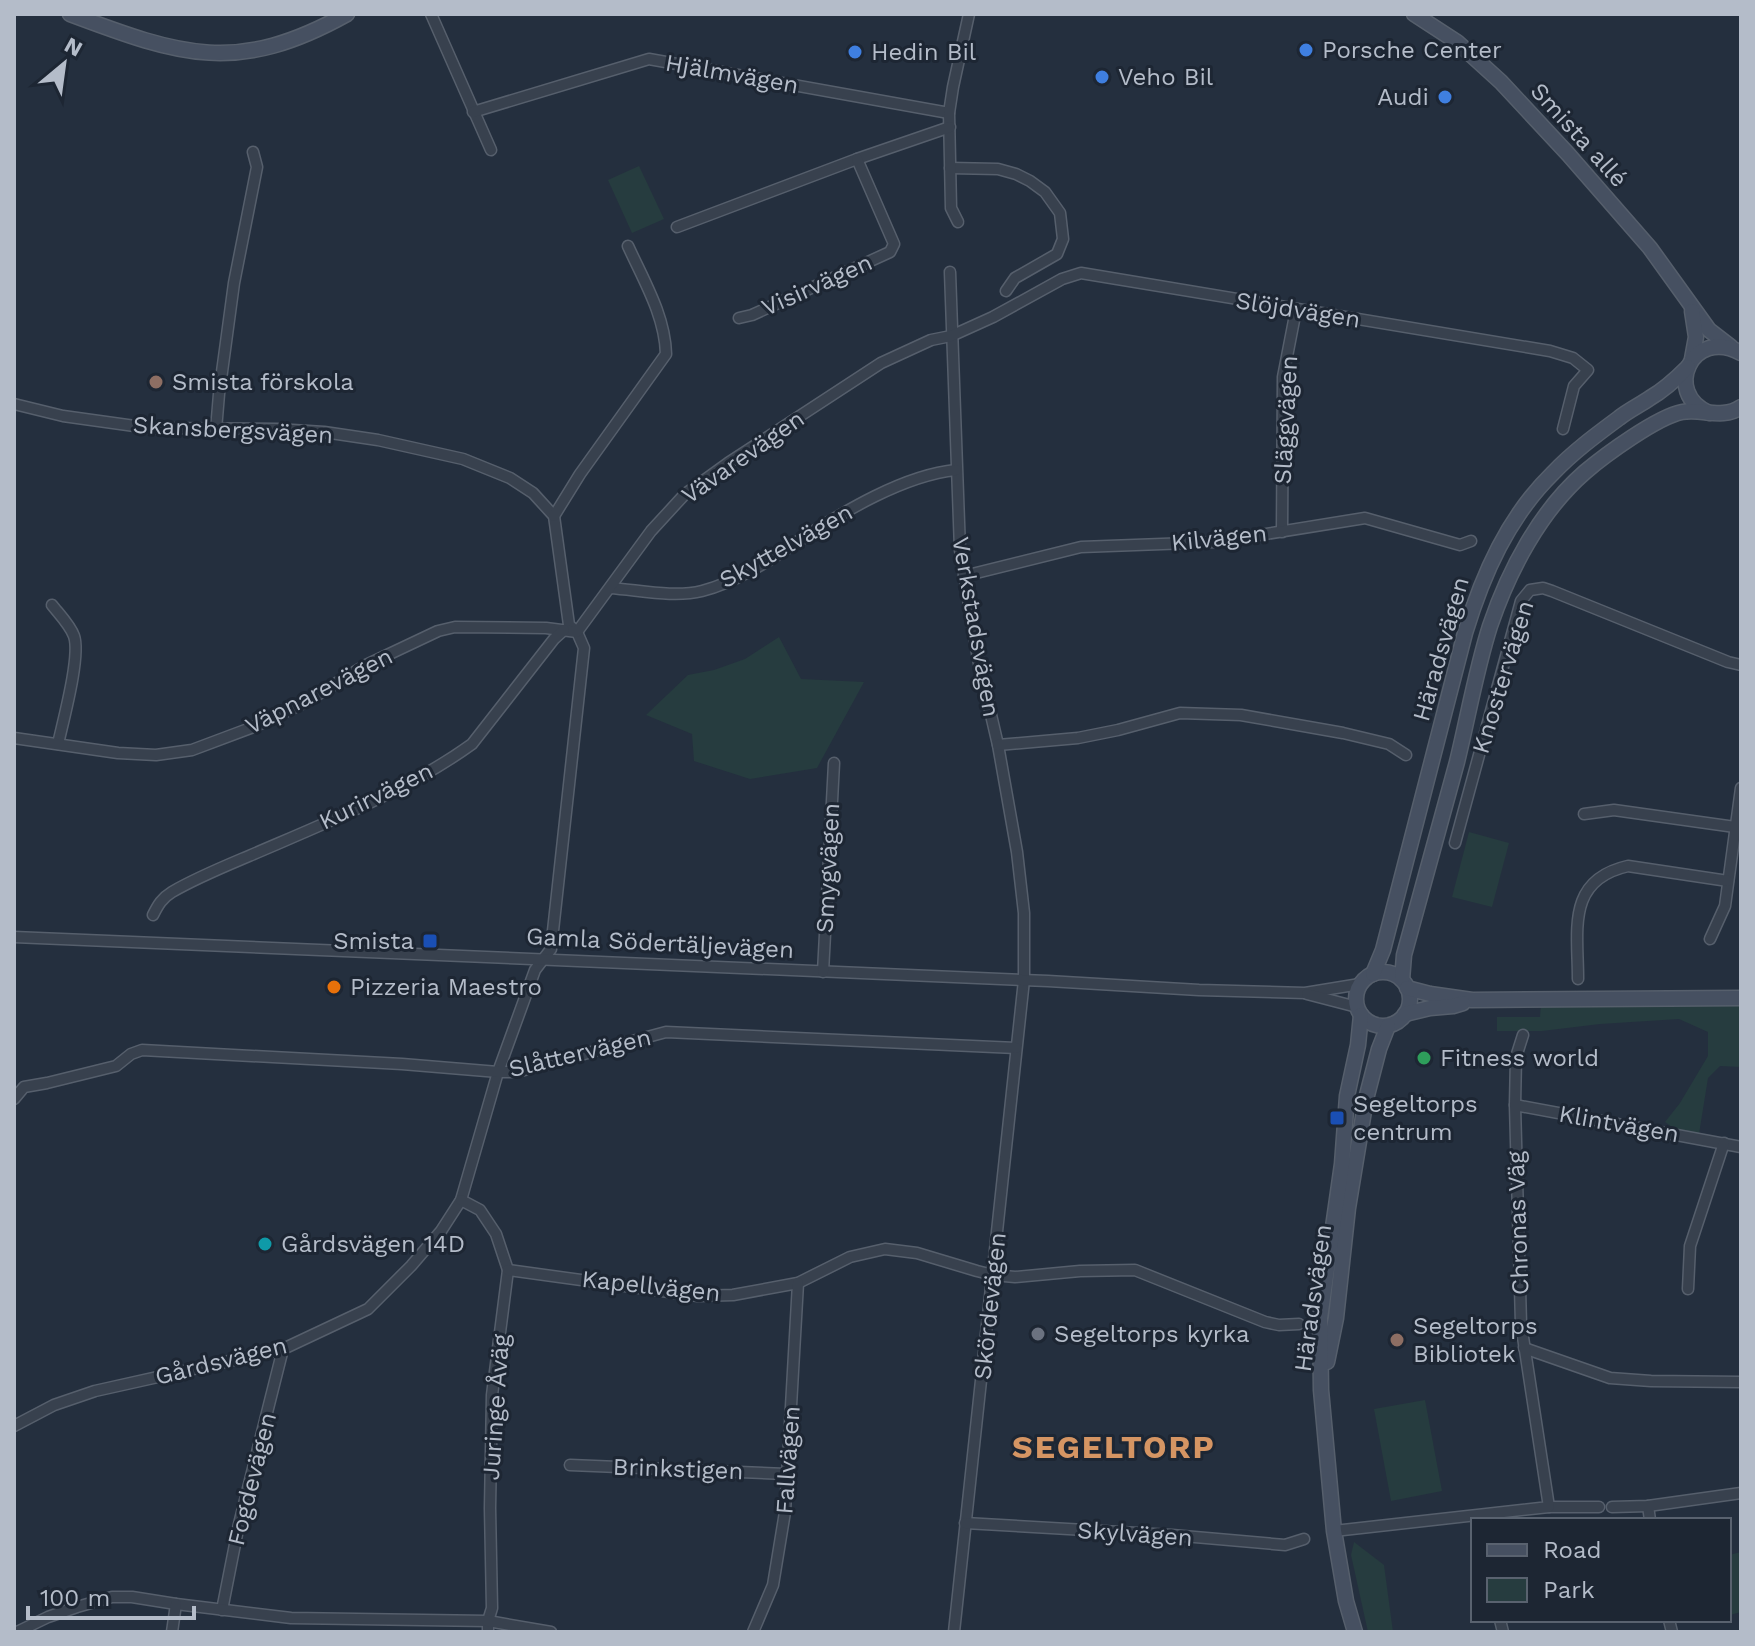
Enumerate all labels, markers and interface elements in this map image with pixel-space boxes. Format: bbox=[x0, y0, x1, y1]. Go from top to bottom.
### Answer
north arrow bbox=[24, 24, 104, 104]
text: N bbox=[60, 32, 87, 62]
place label: Porsche Center bbox=[1322, 36, 1502, 64]
place label: Hedin Bil bbox=[871, 38, 977, 66]
marker: Porsche Center bbox=[1297, 41, 1315, 59]
marker: Hedin Bil bbox=[846, 43, 864, 61]
street label: Hjälmvägen bbox=[663, 49, 801, 99]
place label: Veho Bil bbox=[1118, 63, 1214, 91]
marker: Veho Bil bbox=[1093, 68, 1111, 86]
street label: Smista allé bbox=[1525, 77, 1633, 193]
place label: Audi bbox=[1377, 83, 1429, 111]
marker: Audi bbox=[1436, 88, 1454, 106]
street label: Visirvägen bbox=[757, 248, 877, 322]
street label: Slöjdvägen bbox=[1234, 286, 1362, 334]
street label: Släggvägen bbox=[1269, 355, 1303, 485]
place label: Smista förskola bbox=[172, 368, 354, 396]
marker: Smista förskola bbox=[147, 373, 165, 391]
street label: Vävarevägen bbox=[676, 404, 810, 510]
street label: Skansbergsvägen bbox=[132, 411, 334, 449]
street label: Skyttelvägen bbox=[715, 498, 857, 594]
street label: Kilvägen bbox=[1170, 519, 1268, 557]
street label: Verkstadsvägen bbox=[946, 535, 1006, 719]
street label: Häradsvägen bbox=[1407, 574, 1475, 724]
street label: Knostervägen bbox=[1466, 597, 1540, 757]
street label: Väpnarevägen bbox=[241, 642, 397, 740]
street label: Kurirvägen bbox=[315, 756, 437, 836]
street label: Smygvägen bbox=[811, 802, 845, 934]
street label: Gamla Södertäljevägen bbox=[525, 922, 795, 964]
place label: Smista bbox=[333, 927, 414, 955]
marker: Smista bbox=[421, 932, 439, 950]
place label: Pizzeria Maestro bbox=[350, 973, 542, 1001]
marker: Pizzeria Maestro bbox=[325, 978, 343, 996]
street label: Slåttervägen bbox=[506, 1023, 654, 1083]
place label: Fitness world bbox=[1440, 1044, 1599, 1072]
marker: Fitness world bbox=[1415, 1049, 1433, 1067]
place label: Segeltorps centrum bbox=[1353, 1090, 1478, 1146]
street label: Klintvägen bbox=[1557, 1100, 1681, 1148]
marker: Segeltorps centrum bbox=[1328, 1109, 1346, 1127]
street label: Chronas Väg bbox=[1501, 1150, 1535, 1295]
street label: Häradsvägen bbox=[1289, 1222, 1337, 1374]
place label: Gårdsvägen 14D bbox=[281, 1230, 465, 1258]
street label: Skördevägen bbox=[968, 1231, 1012, 1381]
marker: Gårdsvägen 14D bbox=[256, 1235, 274, 1253]
street label: Kapellvägen bbox=[580, 1265, 722, 1307]
place label: Segeltorps Bibliotek bbox=[1413, 1312, 1538, 1368]
place label: Segeltorps kyrka bbox=[1054, 1320, 1250, 1348]
marker: Segeltorps kyrka bbox=[1029, 1325, 1047, 1343]
street label: Gårdsvägen bbox=[152, 1331, 290, 1391]
marker: Segeltorps Bibliotek bbox=[1388, 1331, 1406, 1349]
street label: Juringe Åväg bbox=[477, 1333, 515, 1481]
street label: Fallvägen bbox=[770, 1405, 806, 1515]
street label: Fogdevägen bbox=[222, 1409, 282, 1549]
district label: SEGELTORP bbox=[1012, 1428, 1216, 1466]
street label: Brinkstigen bbox=[612, 1453, 744, 1485]
street label: Skylvägen bbox=[1076, 1516, 1194, 1552]
legend bbox=[1471, 1518, 1731, 1622]
text: Road bbox=[1543, 1536, 1602, 1564]
scale bar bbox=[28, 1570, 194, 1620]
text: Park bbox=[1543, 1576, 1595, 1604]
text: 100 m bbox=[40, 1584, 110, 1612]

